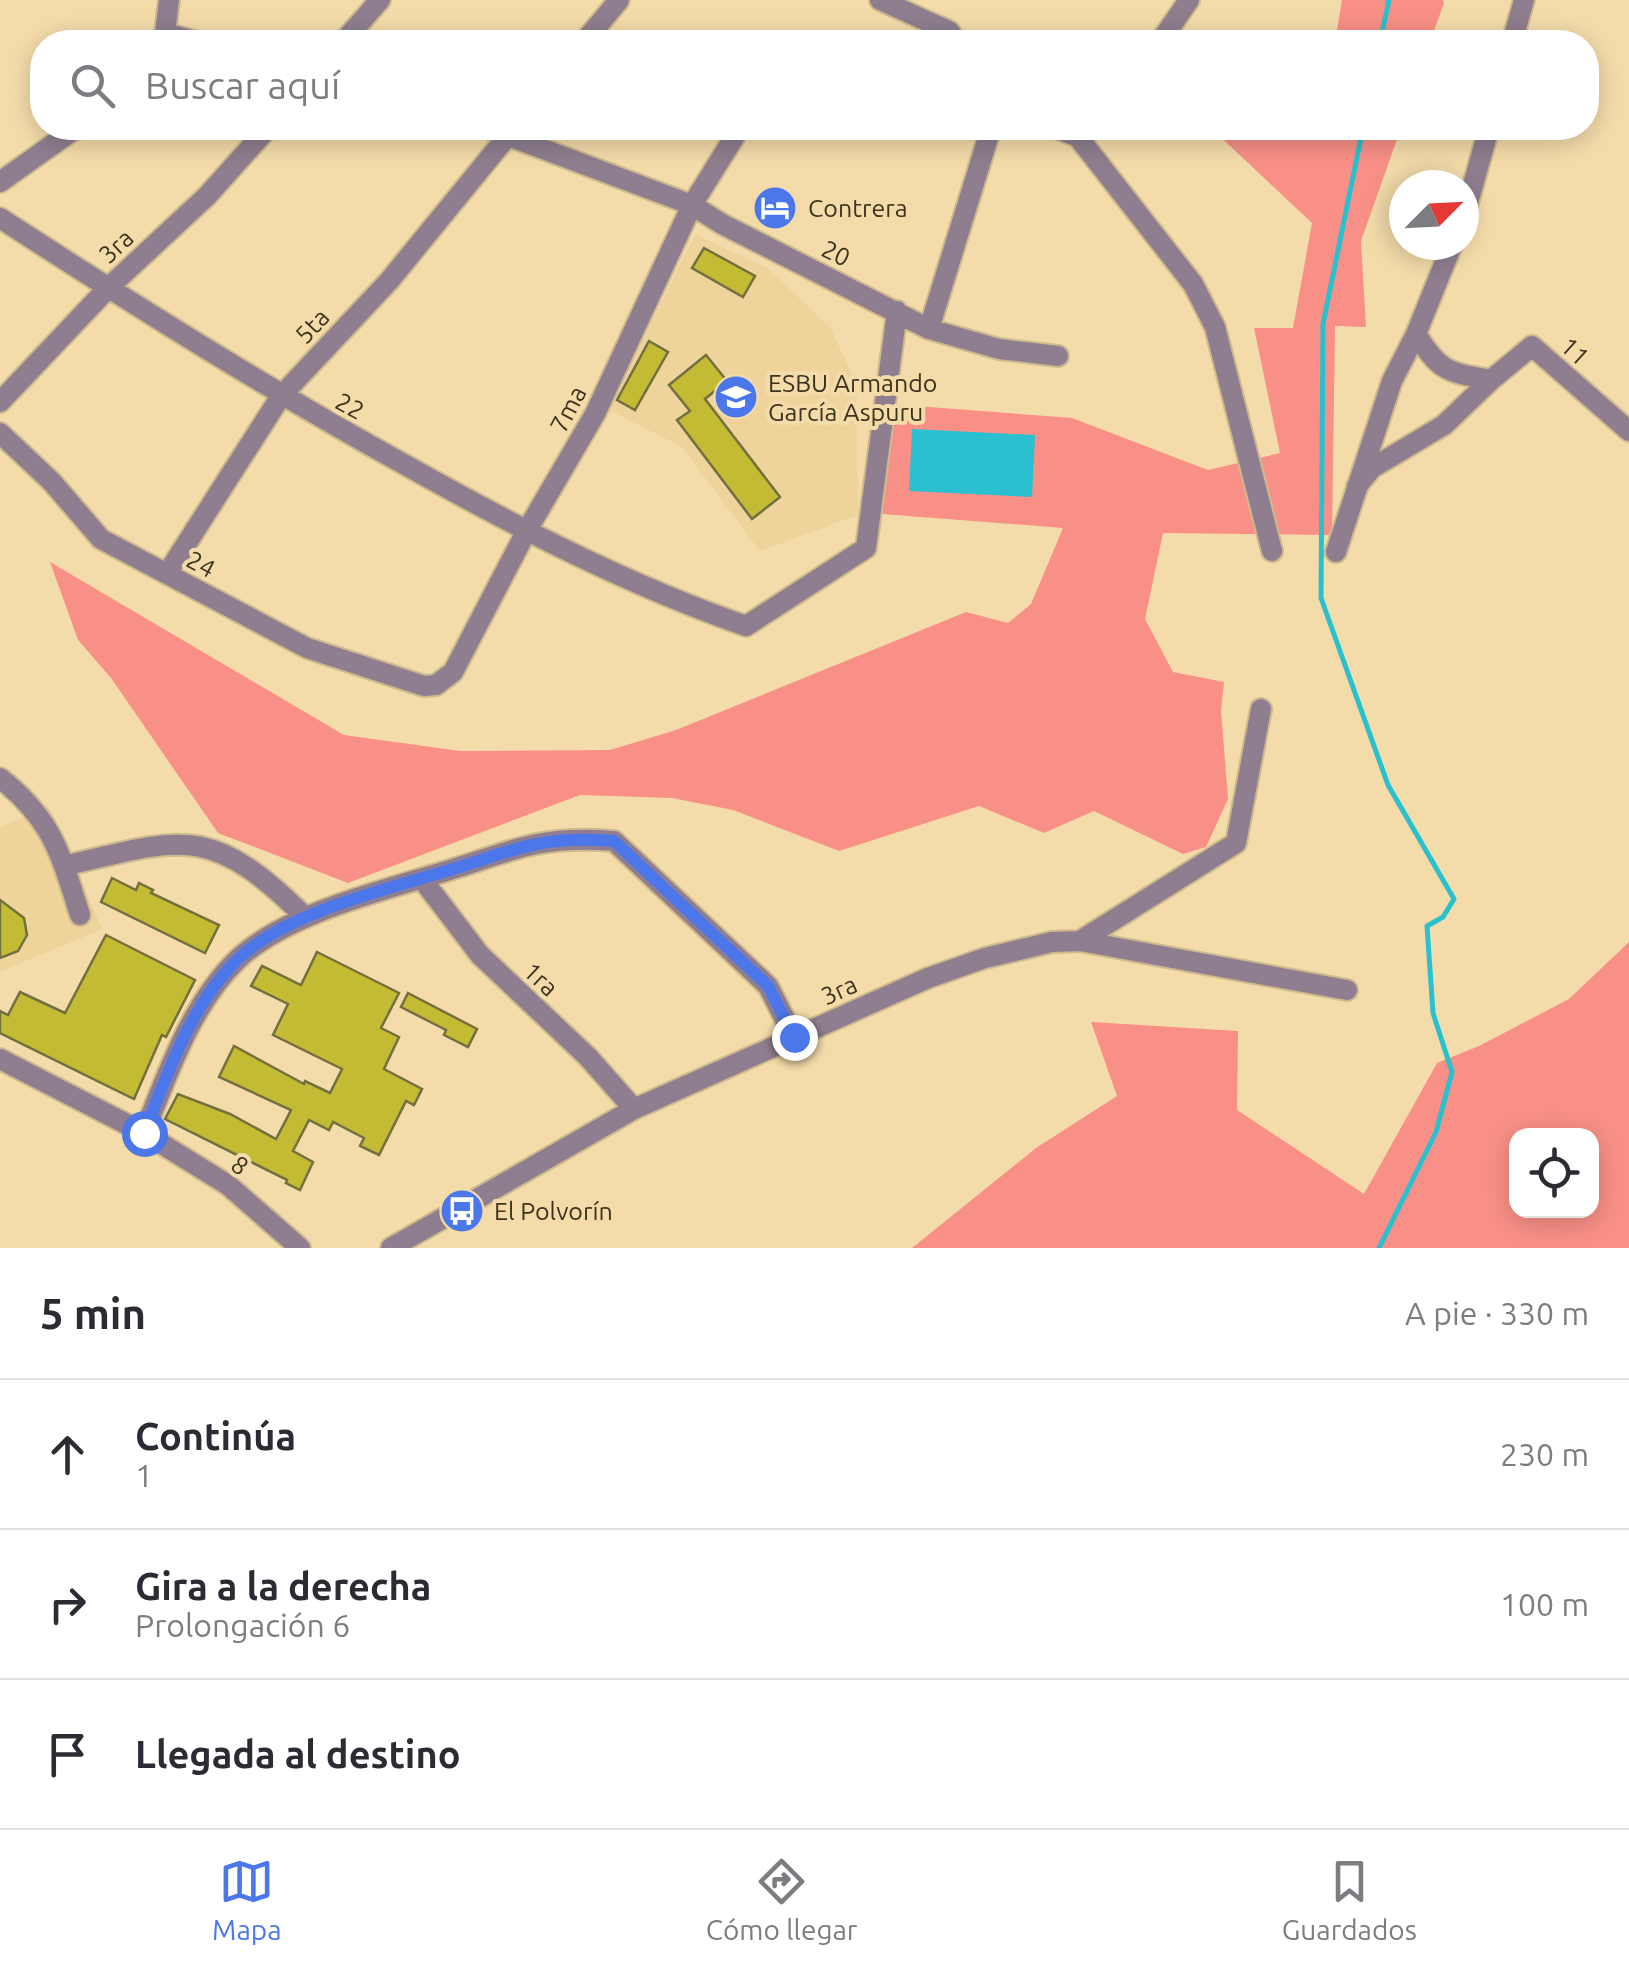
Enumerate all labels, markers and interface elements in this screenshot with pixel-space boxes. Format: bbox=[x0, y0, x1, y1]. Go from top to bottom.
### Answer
search box bbox=[30, 30, 1599, 140]
icon: search bbox=[65, 58, 120, 113]
text: Buscar aquí bbox=[145, 64, 340, 106]
north arrow bbox=[1389, 170, 1479, 260]
hotel icon: Contrera bbox=[752, 185, 798, 231]
place label: Contrera bbox=[808, 194, 908, 222]
street label: 3ra bbox=[93, 223, 139, 269]
street label: 20 bbox=[817, 234, 855, 272]
street label: 5ta bbox=[289, 303, 335, 349]
street label: 11 bbox=[1555, 331, 1595, 371]
place label: ESBU Armando García Aspuru bbox=[768, 369, 937, 426]
school or university icon: ESBU Armando García Aspuru bbox=[713, 374, 759, 420]
street label: 7ma bbox=[544, 381, 592, 437]
street label: 22 bbox=[331, 387, 369, 425]
street label: 24 bbox=[182, 545, 220, 583]
street label: 1ra bbox=[518, 956, 564, 1002]
street label: 3ra bbox=[817, 970, 861, 1010]
route end bbox=[772, 1015, 818, 1061]
route start bbox=[122, 1111, 168, 1157]
map controls bbox=[1509, 1128, 1599, 1218]
button: locate bbox=[1509, 1128, 1599, 1218]
street label: 8 bbox=[226, 1150, 254, 1180]
bus stop icon: El Polvorín bbox=[439, 1188, 485, 1234]
place label: El Polvorín bbox=[494, 1197, 613, 1225]
text: 5 min bbox=[40, 1290, 146, 1337]
text: A pie · 330 m bbox=[1405, 1295, 1589, 1331]
text: Continúa bbox=[135, 1415, 296, 1457]
icon: ahead bbox=[40, 1427, 95, 1482]
text: 230 m bbox=[1500, 1436, 1589, 1472]
text: 1 bbox=[135, 1457, 153, 1493]
text: Gira a la derecha bbox=[135, 1565, 431, 1607]
icon: right bbox=[40, 1577, 95, 1632]
text: 100 m bbox=[1500, 1586, 1589, 1622]
text: Prolongación 6 bbox=[135, 1607, 350, 1643]
icon: arrive bbox=[40, 1727, 95, 1782]
text: Llegada al destino bbox=[135, 1733, 461, 1775]
tab: Mapa bbox=[212, 1854, 282, 1945]
tab: Cómo llegar bbox=[706, 1854, 858, 1945]
tab: Guardados bbox=[1282, 1854, 1417, 1945]

